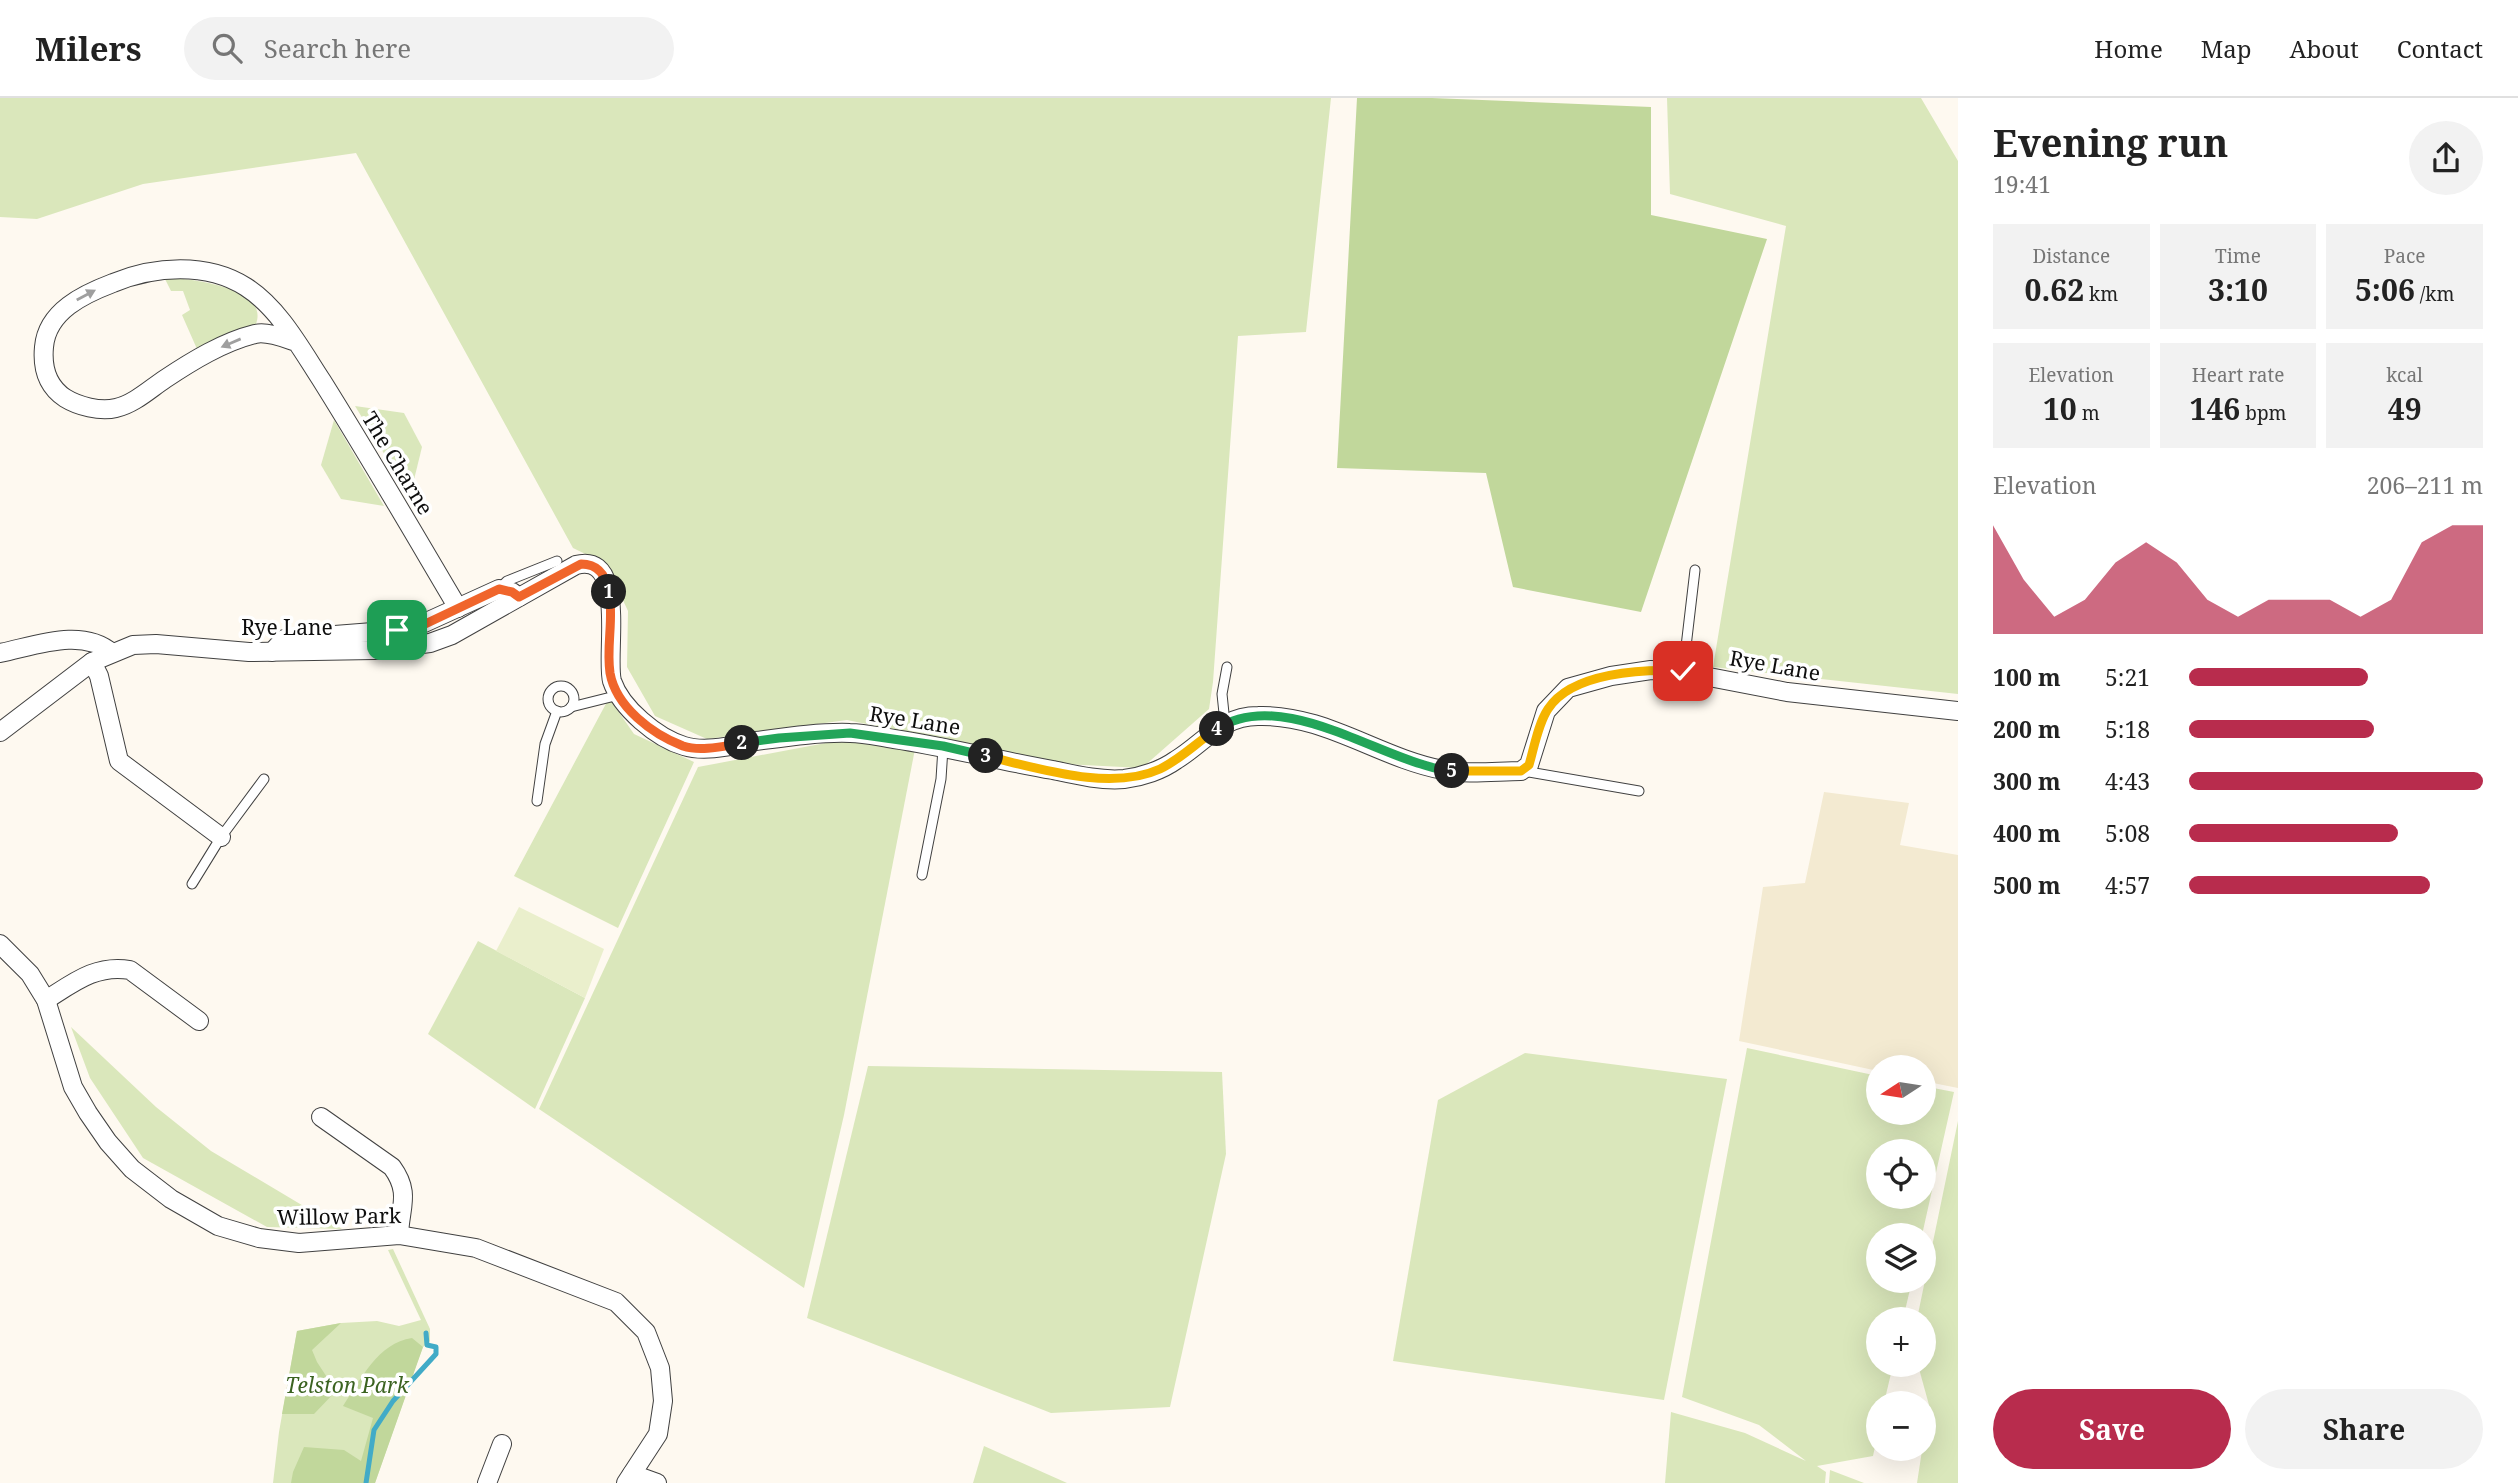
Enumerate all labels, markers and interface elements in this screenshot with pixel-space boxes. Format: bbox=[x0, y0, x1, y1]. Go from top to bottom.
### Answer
search box bbox=[184, 17, 674, 80]
text: Milers bbox=[35, 26, 142, 71]
icon: search bbox=[208, 29, 246, 67]
text: Search here bbox=[264, 30, 411, 66]
text: Home bbox=[2094, 32, 2163, 65]
text: Map bbox=[2201, 32, 2252, 65]
text: About bbox=[2290, 32, 2359, 65]
text: Contact bbox=[2397, 32, 2483, 65]
text: Evening run bbox=[1993, 116, 2228, 168]
button: share bbox=[2409, 121, 2483, 195]
text: 19:41 bbox=[1993, 168, 2051, 200]
text: Distance bbox=[2033, 243, 2110, 269]
text: Time bbox=[2215, 243, 2261, 269]
text: Pace bbox=[2384, 243, 2426, 269]
text: 0.62 bbox=[2024, 269, 2084, 310]
text: 3:10 bbox=[2208, 269, 2268, 310]
text: 5:06 bbox=[2355, 269, 2415, 310]
text: km bbox=[2084, 281, 2118, 307]
text: /km bbox=[2415, 281, 2454, 307]
one-way arrow bbox=[76, 289, 96, 301]
one-way arrow bbox=[221, 337, 241, 349]
text: Elevation bbox=[2029, 362, 2114, 388]
text: Heart rate bbox=[2192, 362, 2284, 388]
text: kcal bbox=[2386, 362, 2423, 388]
text: 10 bbox=[2043, 388, 2077, 429]
text: 146 bbox=[2189, 388, 2240, 429]
text: 49 bbox=[2388, 388, 2422, 429]
text: m bbox=[2077, 400, 2100, 426]
text: bpm bbox=[2240, 400, 2287, 426]
street label: The Charne bbox=[356, 406, 440, 520]
text: Elevation bbox=[1993, 469, 2097, 501]
text: 206–211 m bbox=[2367, 469, 2483, 501]
pin: 1 bbox=[592, 574, 626, 610]
text: 1 bbox=[603, 578, 614, 604]
pin bbox=[367, 600, 427, 660]
icon: arrive bbox=[378, 611, 416, 649]
street label: Rye Lane bbox=[241, 613, 333, 641]
pin bbox=[1653, 641, 1713, 701]
street label: Rye Lane bbox=[1727, 643, 1823, 687]
icon: check bbox=[1664, 652, 1702, 690]
text: 100 m bbox=[1993, 661, 2061, 693]
text: 5:21 bbox=[2105, 661, 2150, 693]
street label: Rye Lane bbox=[868, 699, 962, 741]
pin: 4 bbox=[1200, 712, 1234, 746]
text: 200 m bbox=[1993, 713, 2061, 745]
text: 5:18 bbox=[2105, 713, 2150, 745]
text: 4 bbox=[1211, 715, 1222, 741]
pin: 2 bbox=[724, 726, 760, 760]
text: 2 bbox=[736, 729, 747, 755]
pin: 3 bbox=[968, 738, 1004, 774]
text: 3 bbox=[980, 742, 991, 768]
pin: 5 bbox=[1434, 754, 1470, 788]
text: 5 bbox=[1446, 757, 1457, 783]
text: 300 m bbox=[1993, 765, 2061, 797]
text: 4:43 bbox=[2105, 765, 2150, 797]
text: 400 m bbox=[1993, 817, 2061, 849]
text: 5:08 bbox=[2105, 817, 2150, 849]
text: 500 m bbox=[1993, 869, 2061, 901]
text: 4:57 bbox=[2105, 869, 2150, 901]
north arrow bbox=[1866, 1055, 1936, 1125]
map controls bbox=[1866, 1055, 1936, 1461]
button: locate bbox=[1866, 1139, 1936, 1209]
street label: Willow Park bbox=[277, 1201, 402, 1231]
button: layers bbox=[1866, 1223, 1936, 1293]
button: + bbox=[1866, 1307, 1936, 1377]
park label: Telston Park bbox=[285, 1371, 410, 1399]
button: Save bbox=[1993, 1389, 2231, 1469]
button: Share bbox=[2245, 1389, 2483, 1469]
button: − bbox=[1866, 1391, 1936, 1461]

